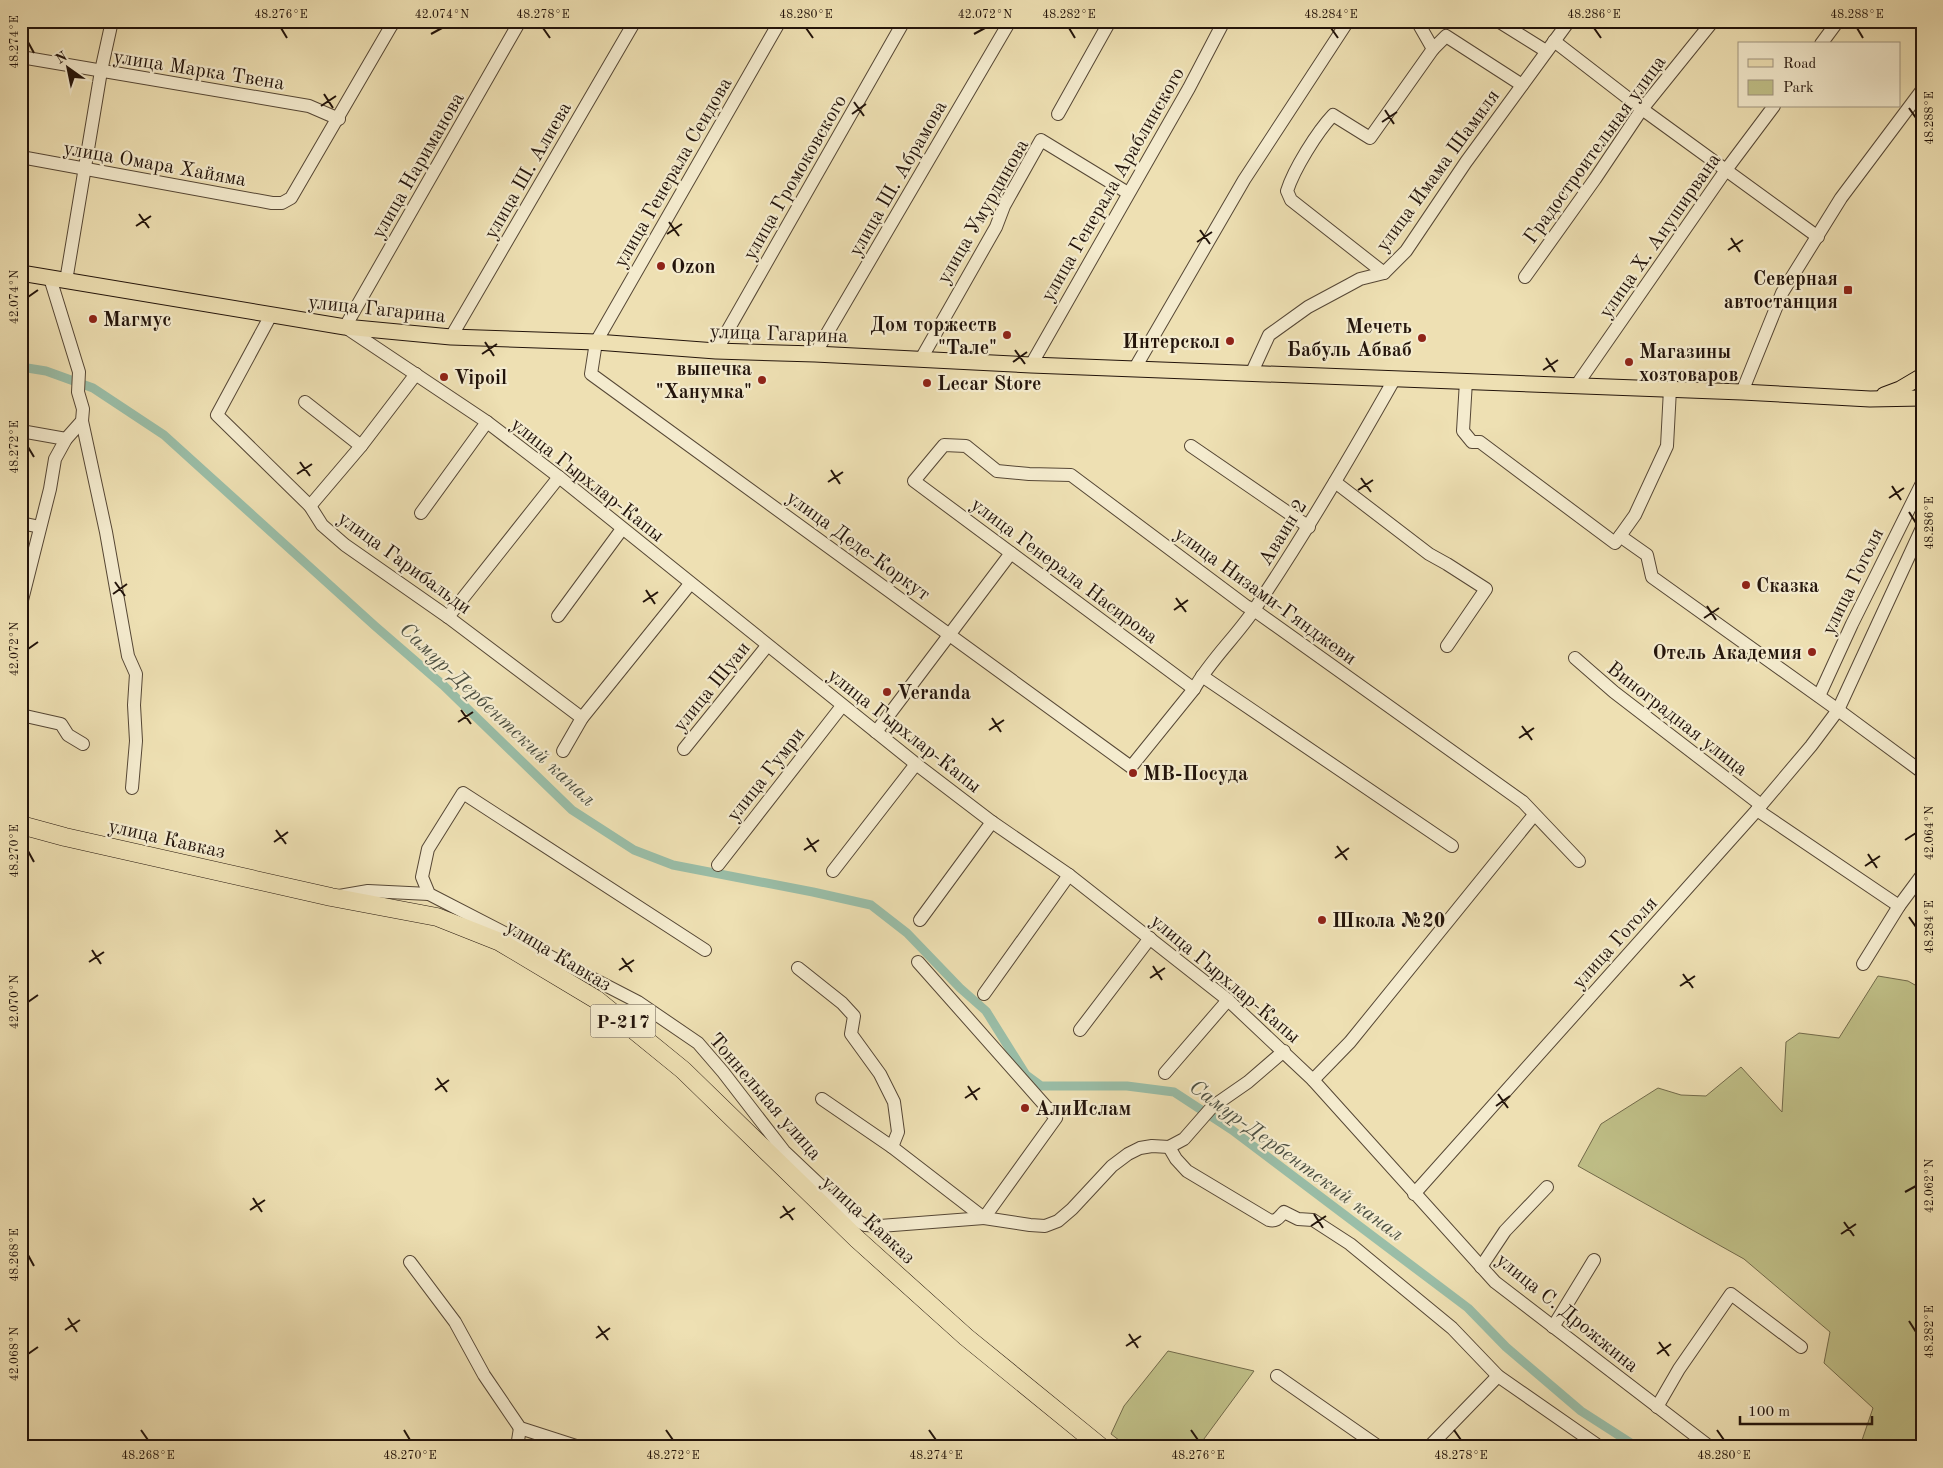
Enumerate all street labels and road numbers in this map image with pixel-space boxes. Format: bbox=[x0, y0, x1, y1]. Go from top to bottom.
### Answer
street label: улица Марка Твена bbox=[112, 48, 286, 94]
street label: Градостроительная улица bbox=[1521, 52, 1671, 248]
street label: улица Генерала Араблинского bbox=[1038, 64, 1189, 306]
street label: улица Генерала Сеидова bbox=[611, 74, 736, 272]
street label: улица Имама Шамиля bbox=[1373, 86, 1504, 256]
street label: улица Нариманова bbox=[369, 89, 469, 243]
street label: улица Громоковского bbox=[740, 92, 851, 264]
street label: улица Ш. Абрамова bbox=[846, 98, 952, 260]
street label: улица Ш. Алиева bbox=[481, 99, 576, 243]
street label: улица Умурдинова bbox=[934, 136, 1033, 288]
street label: улица Омара Хайяма bbox=[62, 139, 248, 191]
street label: улица Х. Ануширвана bbox=[1596, 150, 1725, 322]
street label: улица Гагарина bbox=[307, 293, 447, 327]
street label: улица Гагарина bbox=[709, 323, 849, 347]
street label: улица Гырхлар-Капы bbox=[506, 415, 667, 546]
street label: улица Деде-Коркут bbox=[782, 488, 933, 605]
street label: улица Генерала Насирова bbox=[967, 495, 1161, 648]
street label: Аваин 2 bbox=[1256, 497, 1312, 570]
street label: улица Гарибальди bbox=[333, 509, 474, 619]
street label: улица Низами-Гянджеви bbox=[1170, 524, 1360, 669]
street label: улица Гоголя bbox=[1819, 525, 1888, 639]
street label: улица Шуаи bbox=[670, 638, 755, 736]
street label: Виноградная улица bbox=[1603, 659, 1751, 781]
street label: улица Гырхлар-Капы bbox=[823, 666, 984, 797]
street label: улица Гумри bbox=[724, 725, 809, 826]
street label: улица Кавказ bbox=[106, 817, 227, 863]
street label: улица Гоголя bbox=[1569, 893, 1662, 993]
street label: улица Гырхлар-Капы bbox=[1146, 911, 1303, 1048]
street label: улица Кавказ bbox=[502, 917, 614, 996]
road number: Р-217 bbox=[590, 1004, 656, 1038]
street label: Тоннельная улица bbox=[704, 1030, 825, 1164]
street label: улица Кавказ bbox=[817, 1172, 918, 1268]
street label: улица С. Дрожжина bbox=[1492, 1250, 1642, 1377]

